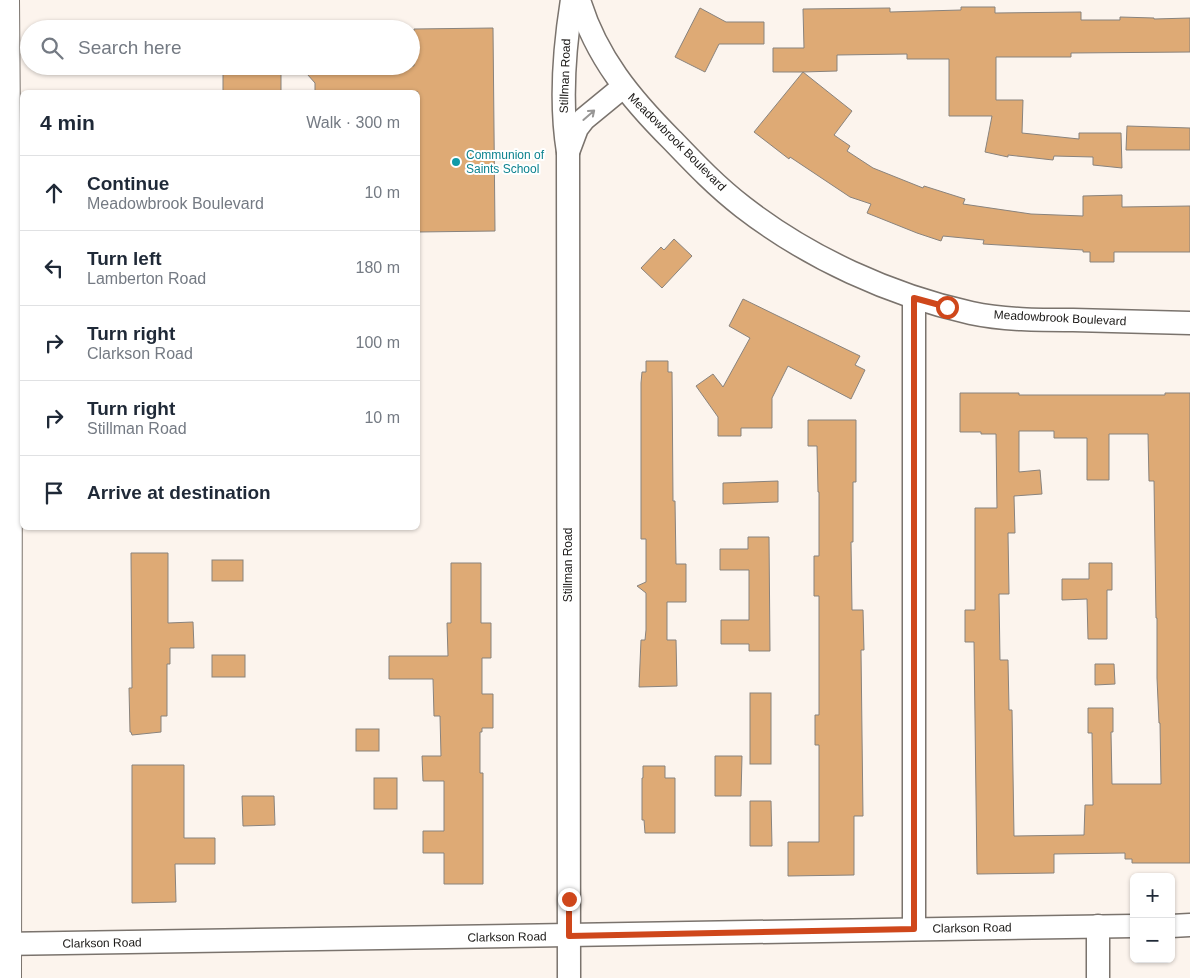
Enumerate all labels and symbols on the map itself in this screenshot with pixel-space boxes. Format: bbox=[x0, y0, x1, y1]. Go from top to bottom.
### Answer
street label: Stillman Road bbox=[557, 38, 573, 114]
street label: Meadowbrook Boulevard bbox=[625, 90, 729, 194]
one-way arrow bbox=[583, 109, 596, 121]
place label: Communion of Saints School bbox=[466, 148, 545, 176]
marker: Communion of Saints School bbox=[450, 156, 462, 168]
route start bbox=[936, 296, 959, 319]
street label: Meadowbrook Boulevard bbox=[993, 308, 1127, 328]
street label: Stillman Road bbox=[561, 528, 575, 602]
route end bbox=[558, 888, 581, 911]
street label: Clarkson Road bbox=[932, 920, 1012, 936]
street label: Clarkson Road bbox=[467, 929, 547, 945]
street label: Clarkson Road bbox=[62, 935, 142, 951]

